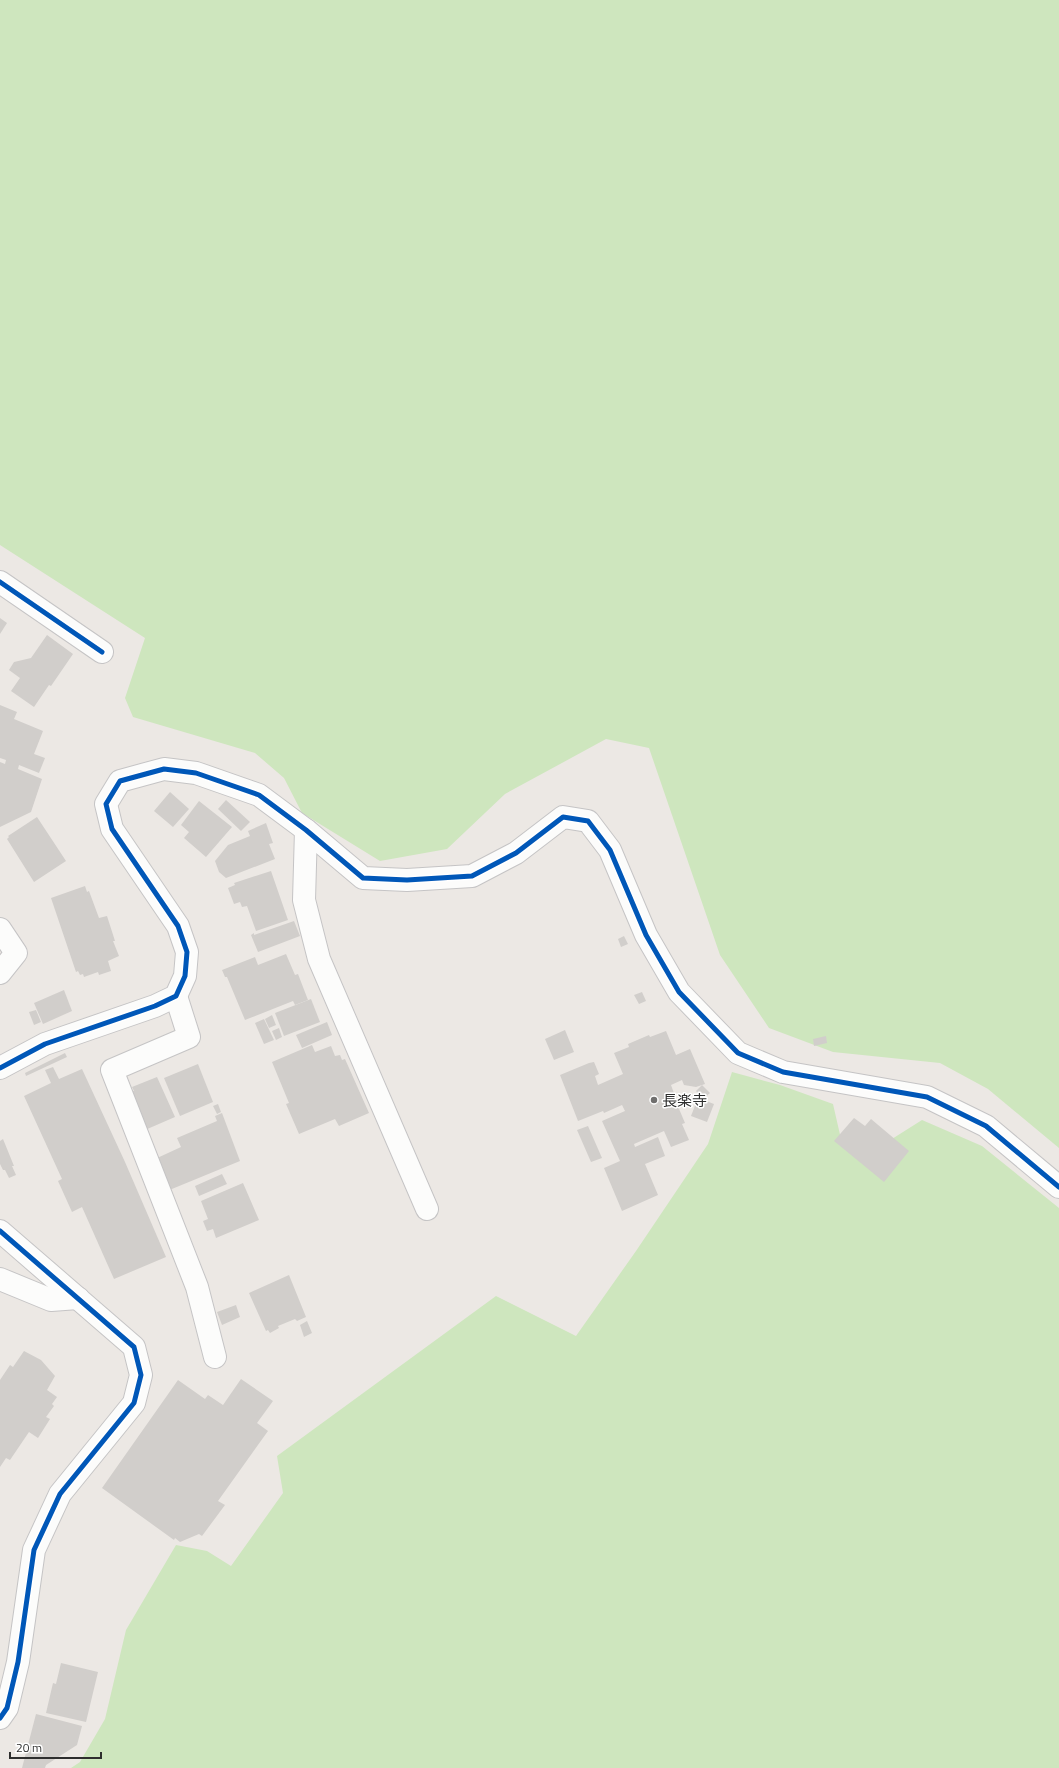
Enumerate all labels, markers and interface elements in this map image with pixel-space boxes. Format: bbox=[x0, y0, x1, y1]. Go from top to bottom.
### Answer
place label: 長楽寺 bbox=[662, 1089, 707, 1112]
marker: 長楽寺 bbox=[649, 1095, 659, 1105]
scale bar bbox=[10, 1734, 101, 1760]
text: 20 m bbox=[16, 1738, 42, 1757]

